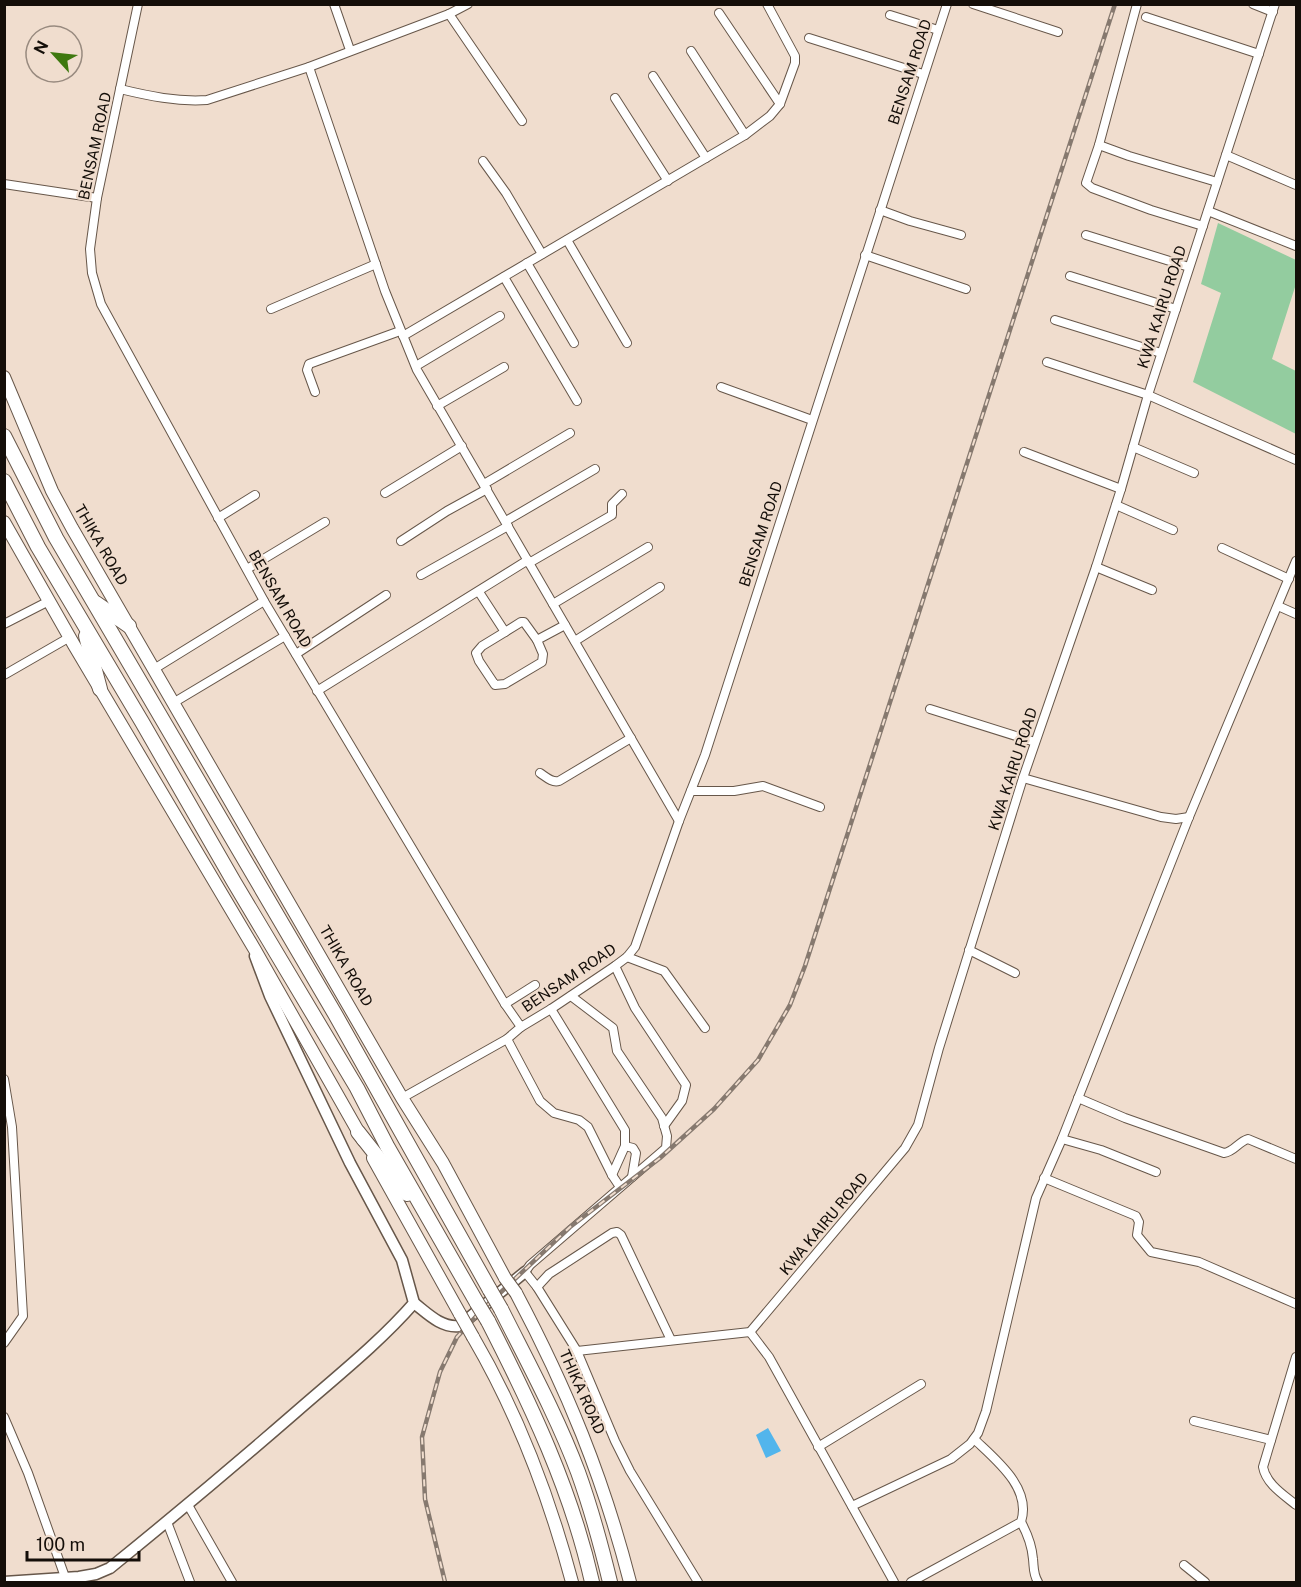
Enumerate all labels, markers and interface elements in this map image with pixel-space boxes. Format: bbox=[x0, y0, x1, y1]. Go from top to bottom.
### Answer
street label: BENSAM ROAD bbox=[884, 17, 935, 127]
north arrow bbox=[24, 24, 84, 84]
text: N bbox=[30, 38, 52, 57]
street label: BENSAM ROAD bbox=[75, 90, 114, 201]
street label: KWA KAIRU ROAD bbox=[1134, 243, 1189, 370]
street label: BENSAM ROAD bbox=[735, 479, 786, 589]
street label: THIKA ROAD bbox=[71, 501, 132, 588]
street label: BENSAM ROAD bbox=[246, 547, 315, 651]
street label: KWA KAIRU ROAD bbox=[985, 705, 1040, 832]
street label: THIKA ROAD bbox=[316, 922, 377, 1009]
street label: BENSAM ROAD bbox=[518, 940, 619, 1015]
street label: KWA KAIRU ROAD bbox=[776, 1169, 871, 1278]
street label: THIKA ROAD bbox=[556, 1347, 609, 1437]
scale bar bbox=[27, 1524, 140, 1562]
text: 100 m bbox=[36, 1534, 85, 1555]

